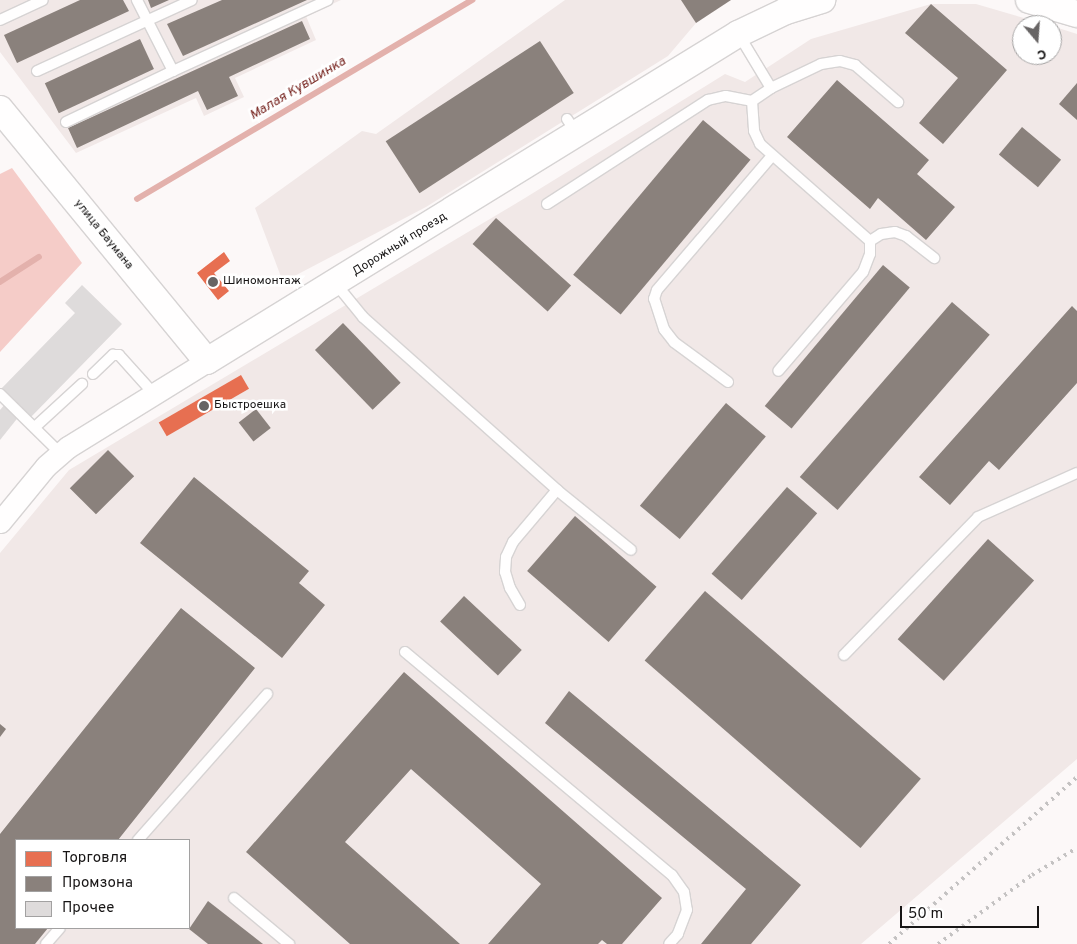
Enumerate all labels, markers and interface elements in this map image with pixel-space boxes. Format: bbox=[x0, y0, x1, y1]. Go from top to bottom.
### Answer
north arrow bbox=[1012, 15, 1062, 65]
text: С bbox=[1035, 44, 1048, 63]
water label: Малая Кувшинка bbox=[247, 54, 349, 124]
street label: улица Баумана bbox=[70, 197, 136, 273]
street label: Дорожный проезд bbox=[350, 210, 450, 280]
place label: Шиномонтаж bbox=[223, 275, 301, 289]
marker: Шиномонтаж bbox=[207, 276, 219, 288]
place label: Быстроешка bbox=[214, 399, 286, 413]
marker: Быстроешка bbox=[198, 400, 210, 412]
legend bbox=[15, 839, 190, 929]
text: Торговля bbox=[62, 849, 127, 868]
text: Промзона bbox=[62, 874, 133, 893]
scale bar bbox=[902, 896, 1041, 928]
text: Прочее bbox=[62, 899, 114, 918]
text: 50 m bbox=[908, 905, 943, 924]

